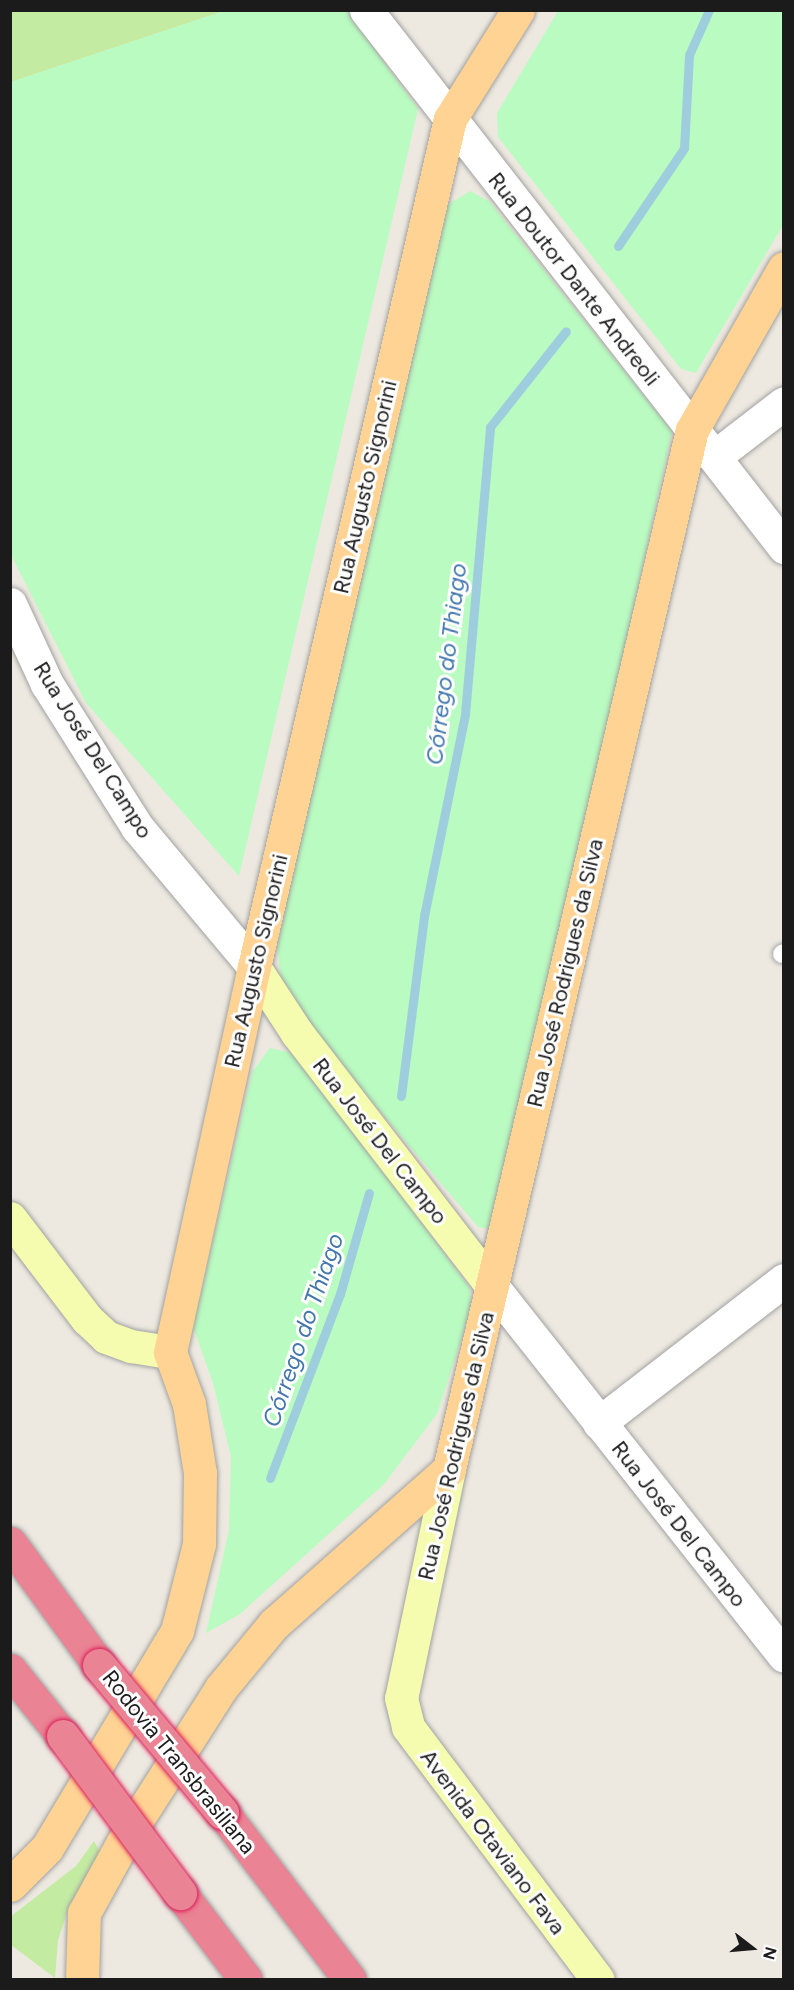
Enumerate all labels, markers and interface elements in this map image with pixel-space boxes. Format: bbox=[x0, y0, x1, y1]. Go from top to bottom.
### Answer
street label: Rua Doutor Dante Andreoli bbox=[483, 167, 665, 391]
street label: Rua Augusto Signorini bbox=[328, 378, 402, 596]
water label: Córrego do Thiago bbox=[419, 562, 473, 766]
street label: Rua José Del Campo bbox=[28, 657, 158, 843]
street label: Rua José Rodrigues da Silva bbox=[521, 836, 609, 1110]
street label: Rua Augusto Signorini bbox=[219, 852, 293, 1070]
street label: Rua José Del Campo bbox=[307, 1053, 453, 1229]
water label: Córrego do Thiago bbox=[256, 1229, 350, 1431]
street label: Rua José Rodrigues da Silva bbox=[412, 1309, 500, 1583]
street label: Rua José Del Campo bbox=[606, 1436, 752, 1612]
street label: Rodovia Transbrasiliana bbox=[97, 1665, 261, 1859]
street label: Avenida Otaviano Fava bbox=[415, 1744, 571, 1940]
north arrow bbox=[722, 1918, 782, 1978]
text: N bbox=[759, 1945, 781, 1962]

